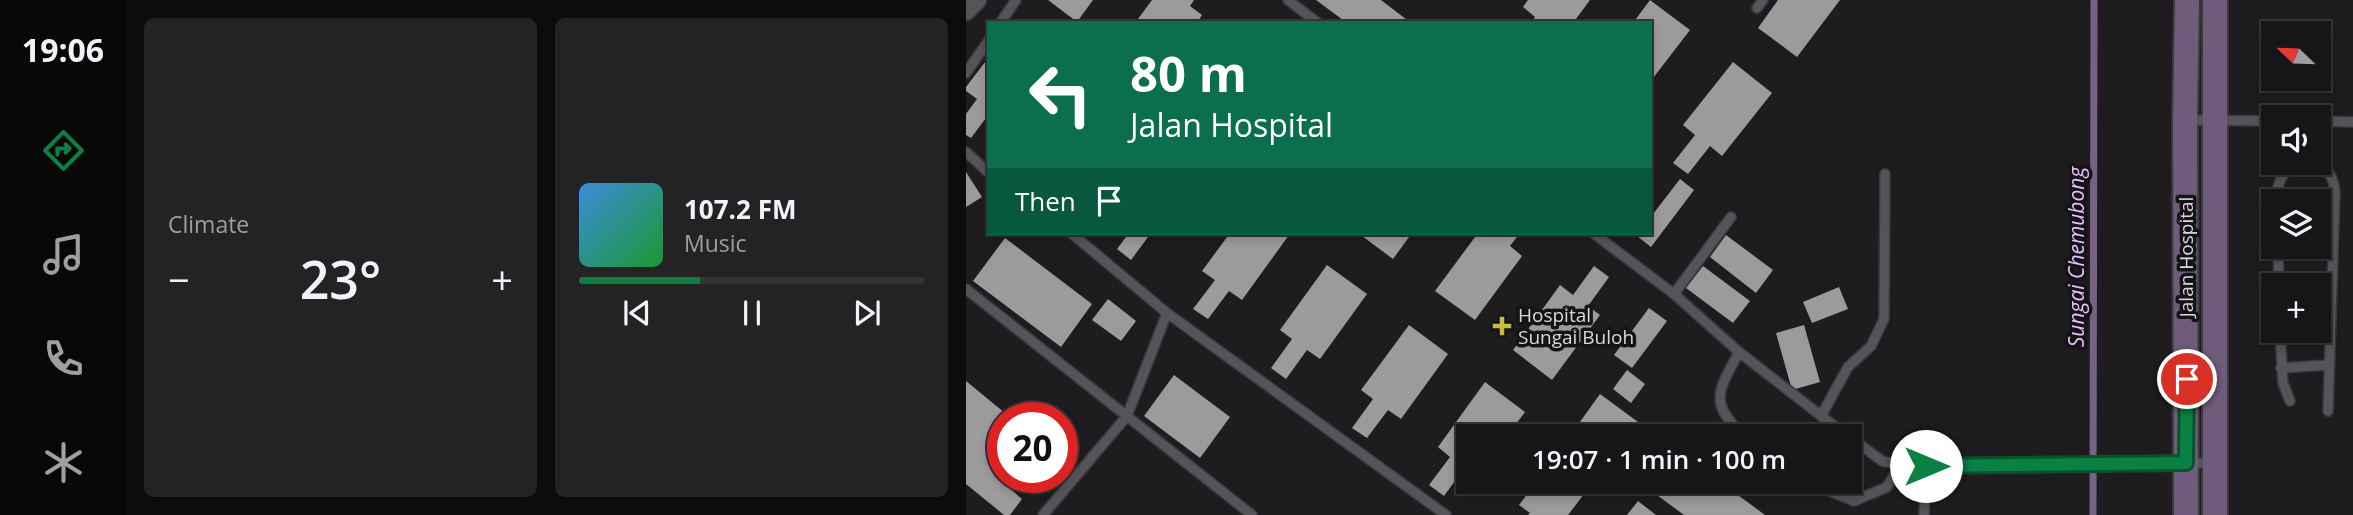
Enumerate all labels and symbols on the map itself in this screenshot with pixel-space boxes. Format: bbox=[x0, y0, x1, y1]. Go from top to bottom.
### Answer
north arrow bbox=[2261, 21, 2331, 91]
water label: Sungai Chemubong bbox=[2062, 166, 2090, 347]
street label: Jalan Hospital bbox=[2173, 197, 2199, 319]
place label: Hospital Sungai Buloh bbox=[1518, 302, 1634, 350]
marker: Hospital Sungai Buloh bbox=[1492, 316, 1512, 336]
pin bbox=[2157, 349, 2217, 409]
speed limit sign: 20 bbox=[987, 402, 1078, 493]
position arrow bbox=[1889, 429, 1963, 503]

